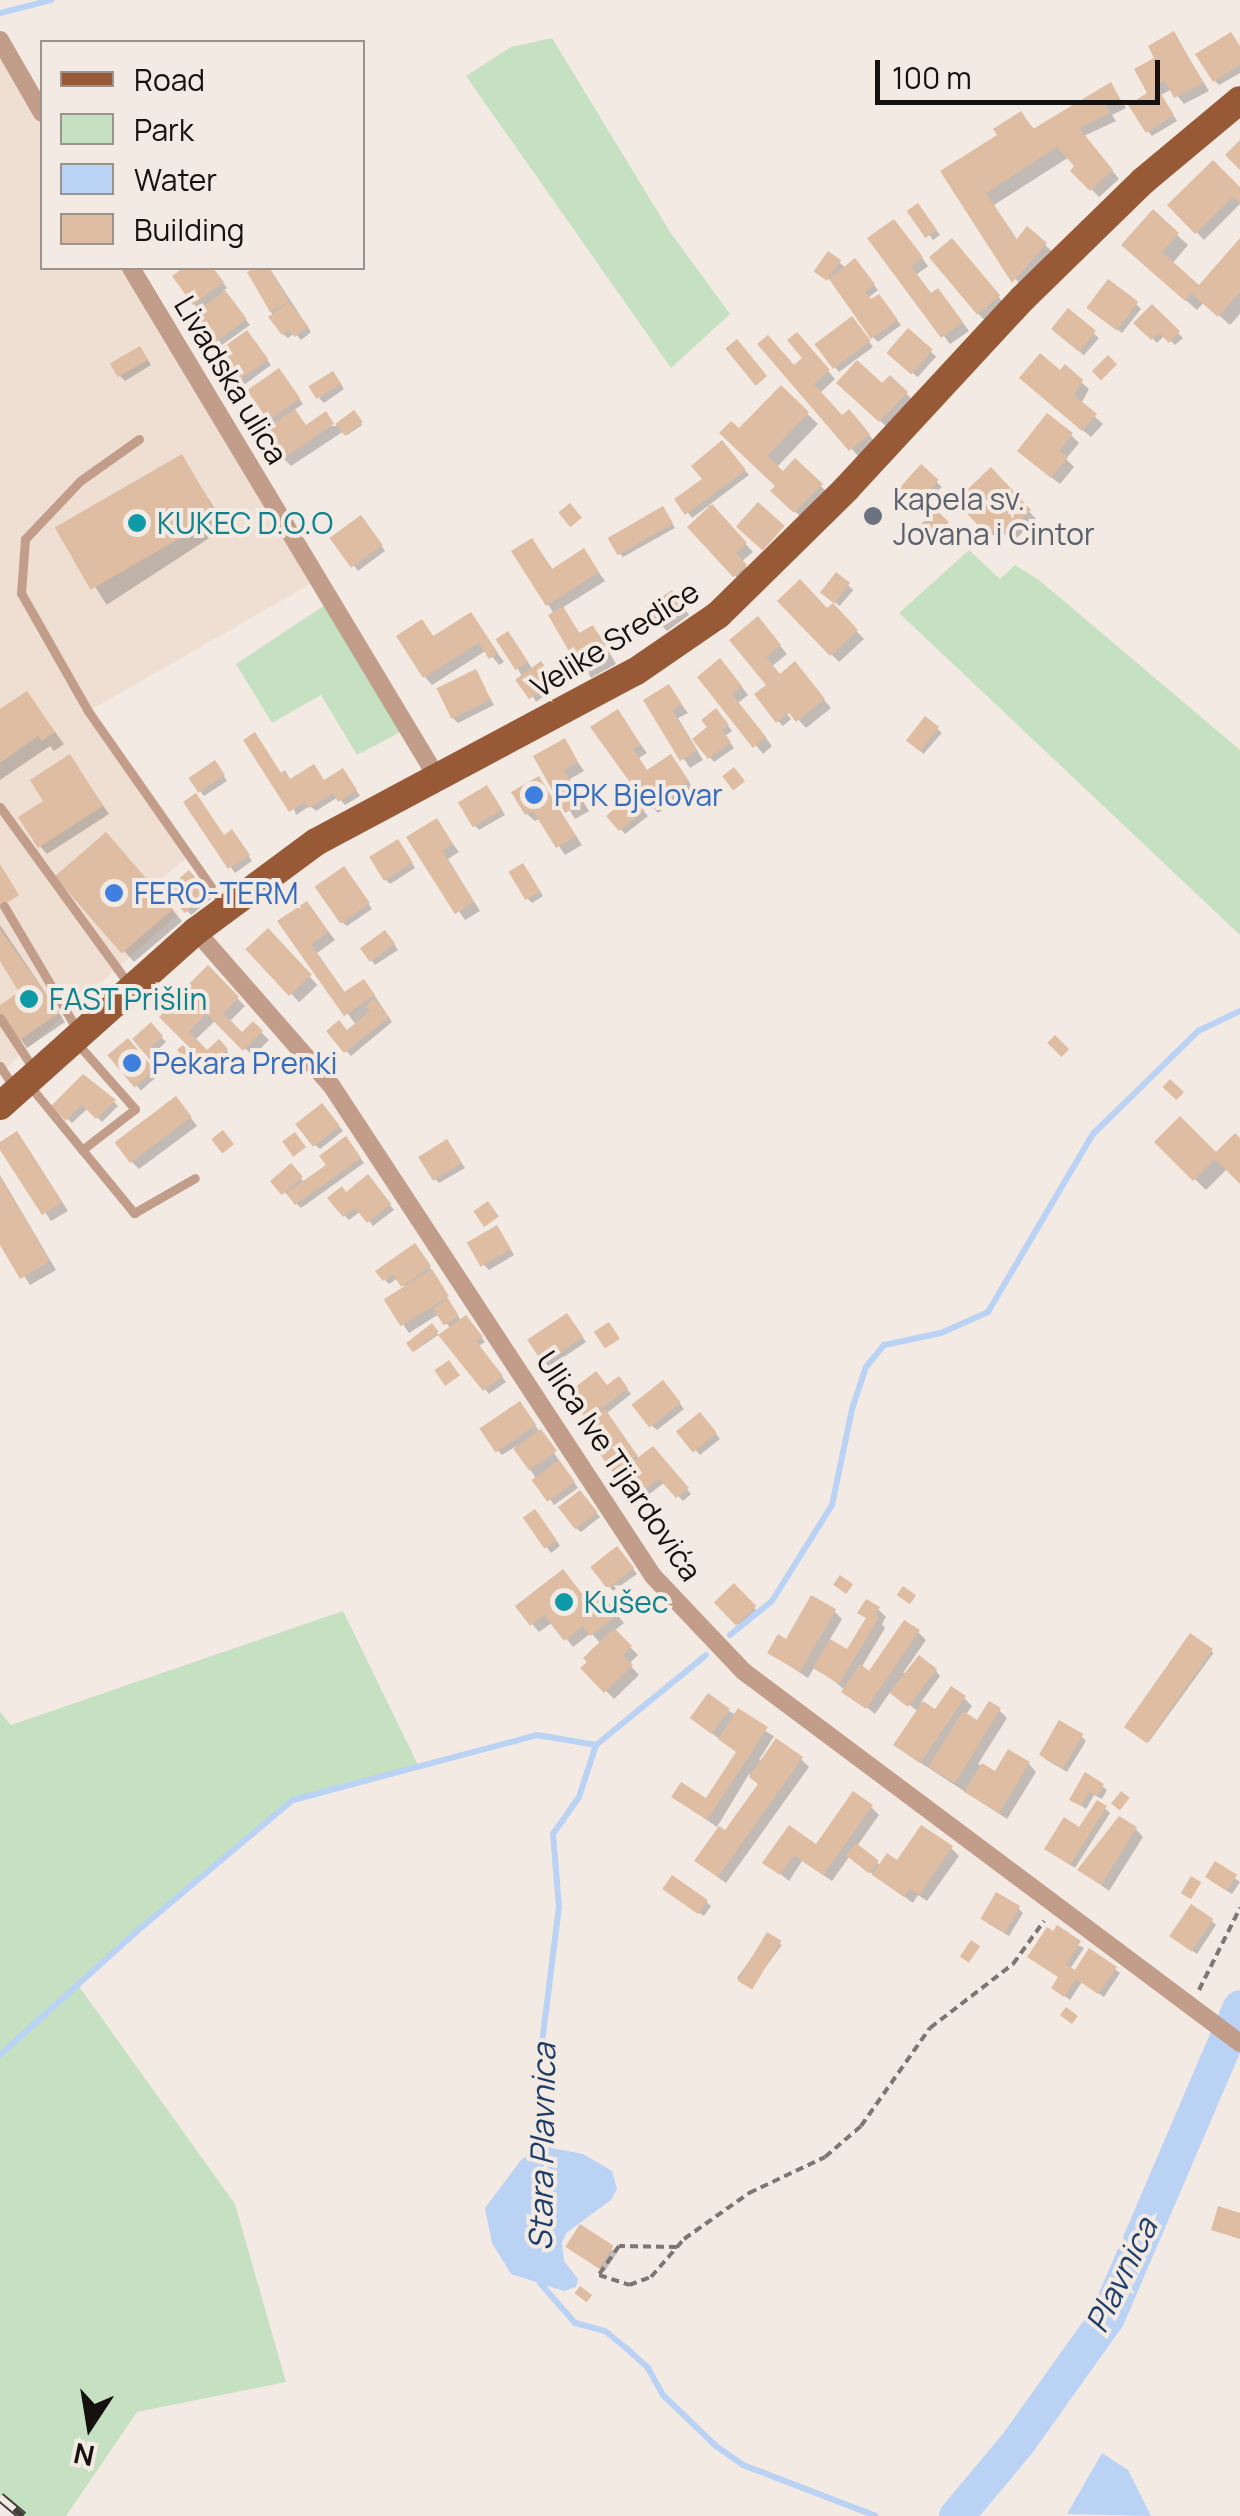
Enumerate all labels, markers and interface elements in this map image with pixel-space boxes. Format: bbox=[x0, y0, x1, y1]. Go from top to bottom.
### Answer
legend bbox=[40, 40, 365, 270]
scale bar bbox=[880, 40, 1165, 102]
text: 100 m bbox=[892, 57, 972, 98]
text: Road bbox=[134, 59, 205, 100]
text: Park bbox=[134, 109, 194, 150]
text: Water bbox=[134, 159, 217, 200]
text: Building bbox=[134, 209, 245, 250]
street label: Livadska ulica bbox=[167, 290, 295, 470]
place label: kapela sv. Jovana i Cintor bbox=[893, 481, 1095, 552]
place label: KUKEC D.O.O bbox=[157, 505, 333, 541]
marker: kapela sv. Jovana i Cintor bbox=[862, 505, 884, 527]
marker: KUKEC D.O.O bbox=[126, 512, 148, 534]
street label: Velike Sredice bbox=[524, 573, 706, 705]
place label: PPK Bjelovar bbox=[554, 777, 723, 813]
marker: PPK Bjelovar bbox=[523, 784, 545, 806]
place label: FERO-TERM bbox=[134, 875, 299, 911]
marker: FERO-TERM bbox=[103, 882, 125, 904]
place label: FAST Prišlin bbox=[49, 981, 208, 1017]
marker: FAST Prišlin bbox=[18, 988, 40, 1010]
place label: Pekara Prenki bbox=[152, 1045, 337, 1081]
marker: Pekara Prenki bbox=[121, 1052, 143, 1074]
street label: Ulica Ive Tijardovića bbox=[529, 1344, 709, 1588]
place label: Kušec bbox=[584, 1584, 668, 1620]
marker: Kušec bbox=[553, 1591, 575, 1613]
water label: Stara Plavnica bbox=[521, 2043, 563, 2251]
water label: Plavnica bbox=[1077, 2212, 1165, 2338]
north arrow bbox=[40, 2376, 140, 2476]
text: N bbox=[70, 2435, 98, 2476]

